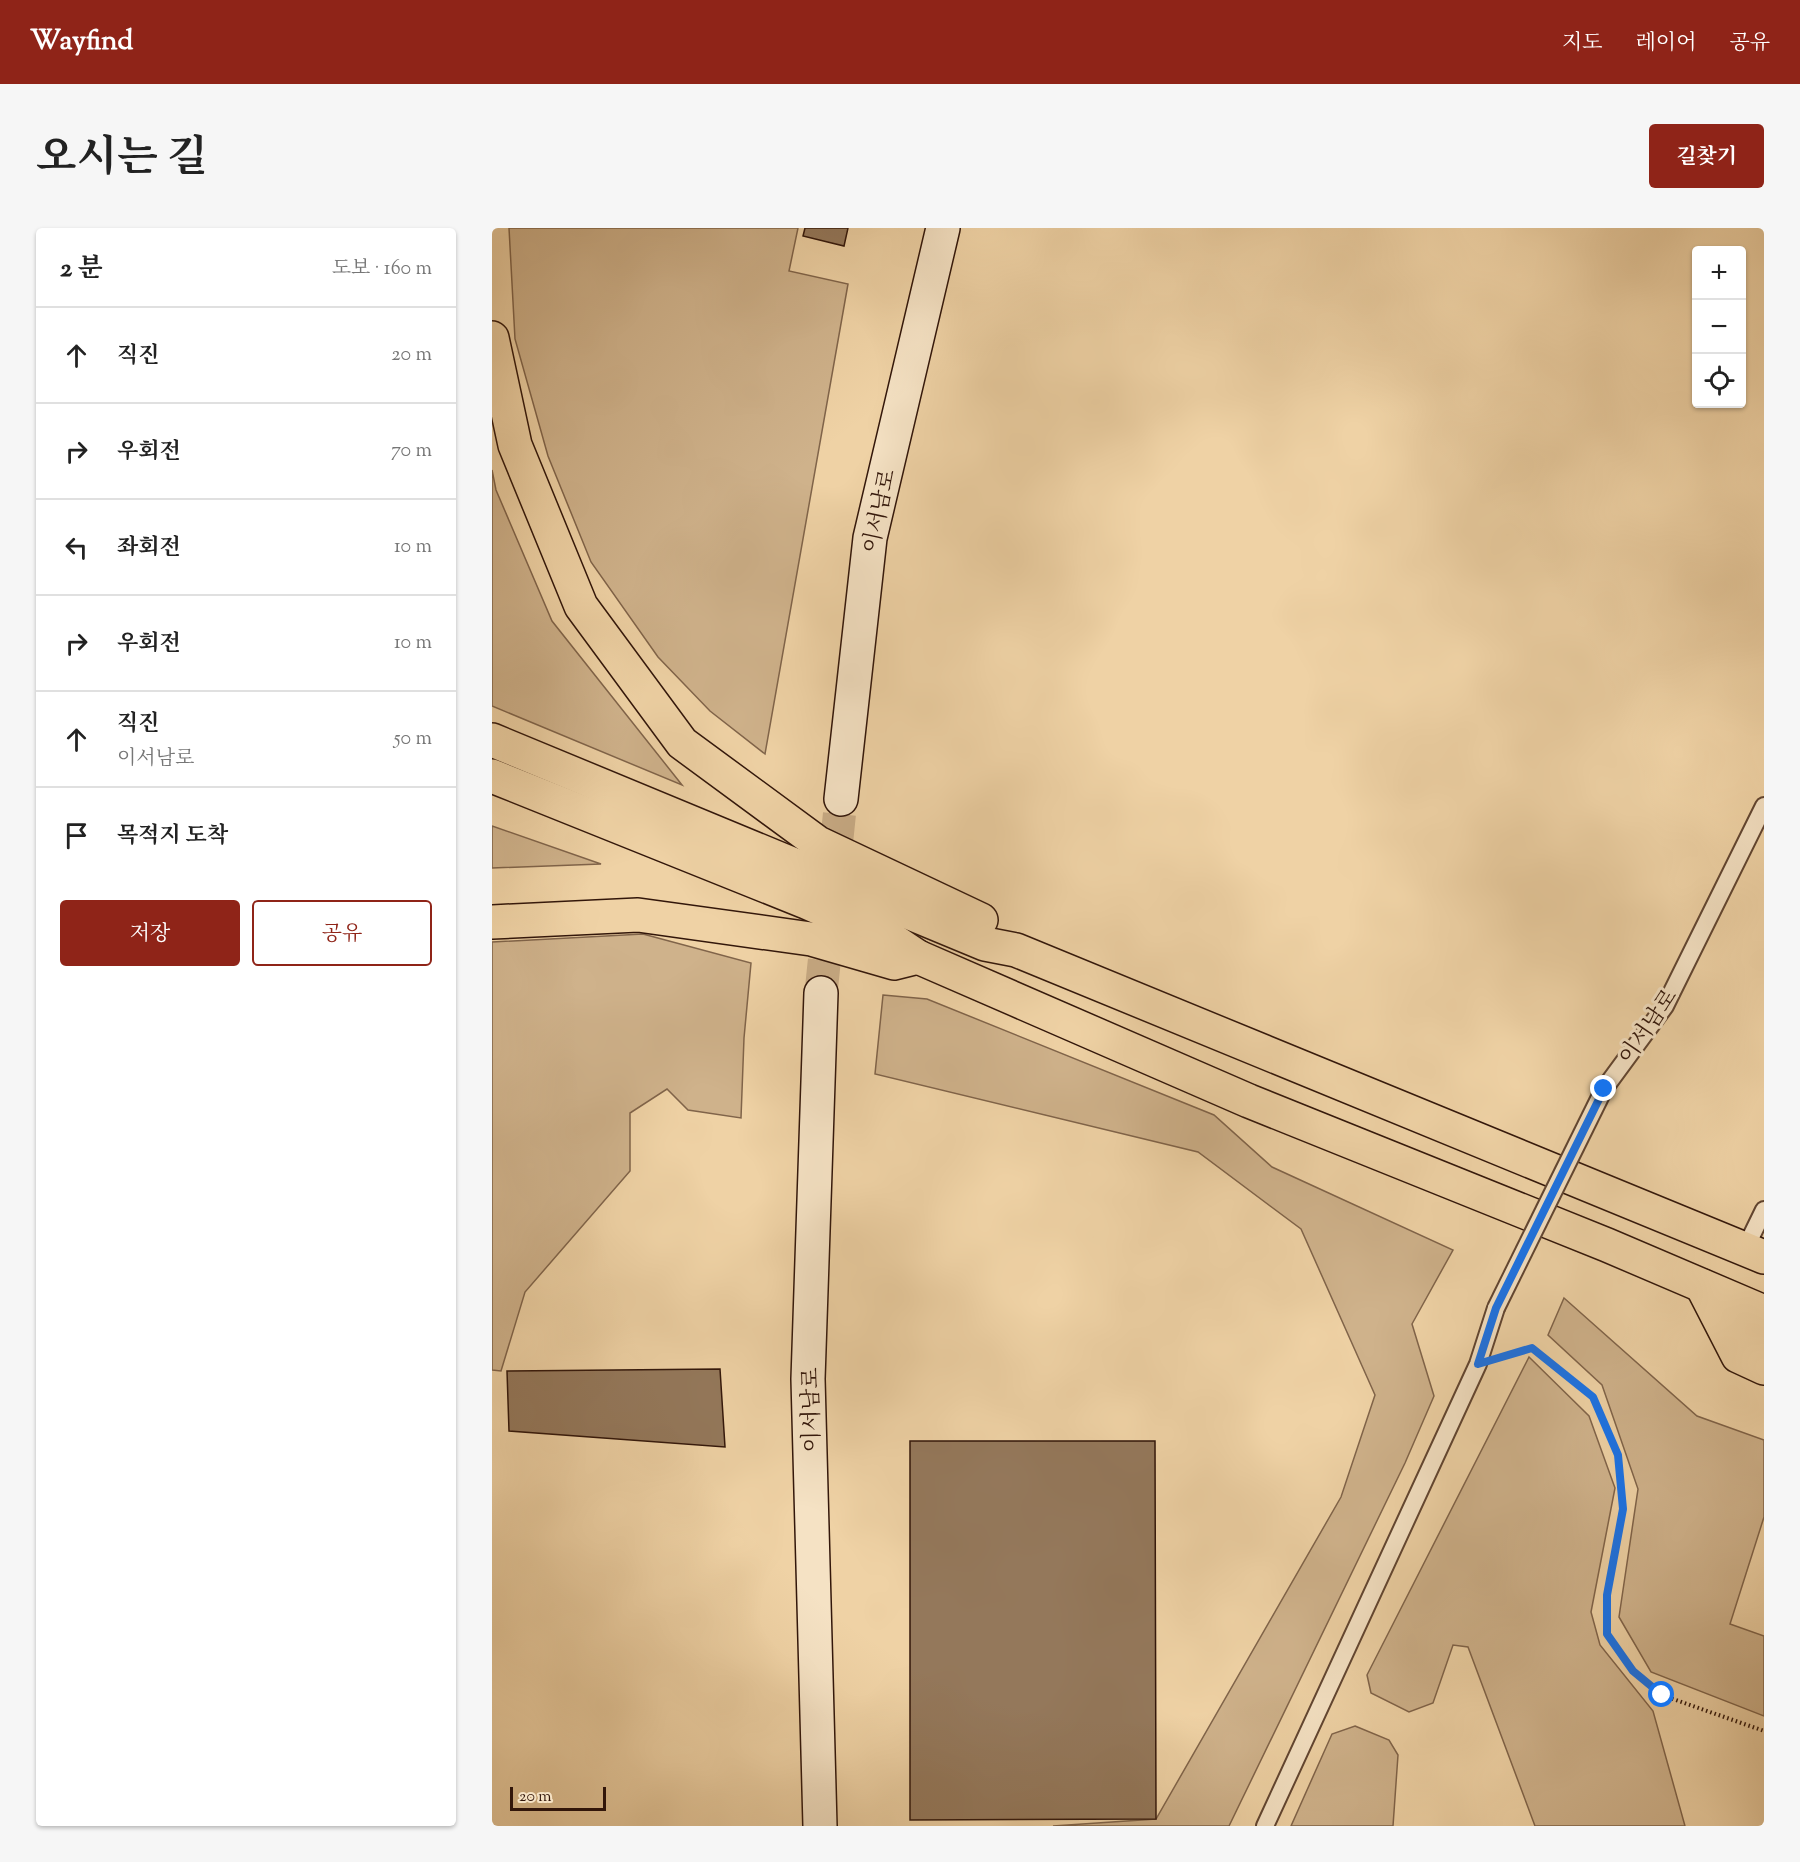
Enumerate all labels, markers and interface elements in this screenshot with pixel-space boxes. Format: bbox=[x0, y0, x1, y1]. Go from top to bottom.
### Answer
text: Wayfind bbox=[30, 22, 133, 62]
text: 지도 bbox=[1562, 29, 1603, 59]
text: 레이어 bbox=[1636, 29, 1696, 59]
text: 공유 bbox=[1729, 29, 1770, 59]
button: 길찾기 bbox=[1649, 124, 1764, 188]
text: 오시는 길 bbox=[36, 130, 207, 190]
map controls bbox=[1692, 246, 1746, 408]
button: + bbox=[1692, 246, 1746, 300]
text: 2 분 bbox=[60, 251, 103, 288]
text: 도보 · 160 m bbox=[332, 255, 432, 284]
button: − bbox=[1692, 300, 1746, 354]
icon: ahead bbox=[60, 339, 93, 372]
text: 직진 bbox=[117, 341, 160, 373]
text: 20 m bbox=[391, 341, 432, 370]
button: locate bbox=[1692, 354, 1746, 408]
icon: right bbox=[60, 435, 93, 468]
text: 우회전 bbox=[117, 437, 181, 469]
text: 70 m bbox=[391, 437, 432, 466]
street label: 이서남로 bbox=[856, 467, 905, 557]
icon: left bbox=[60, 531, 93, 564]
text: 좌회전 bbox=[117, 533, 181, 565]
text: 10 m bbox=[394, 533, 432, 562]
icon: right bbox=[60, 627, 93, 660]
text: 우회전 bbox=[117, 629, 181, 661]
text: 10 m bbox=[394, 629, 432, 658]
text: 직진 bbox=[117, 709, 160, 741]
icon: ahead bbox=[60, 723, 93, 756]
text: 50 m bbox=[394, 725, 432, 754]
text: 이서남로 bbox=[117, 745, 194, 774]
icon: arrive bbox=[60, 819, 93, 852]
text: 목적지 도착 bbox=[117, 821, 228, 853]
button: 저장 bbox=[60, 900, 240, 966]
button: 공유 bbox=[252, 900, 432, 966]
street label: 이서남로 bbox=[1612, 983, 1687, 1072]
route end bbox=[1590, 1075, 1616, 1101]
street label: 이서남로 bbox=[796, 1367, 830, 1453]
route start bbox=[1648, 1681, 1674, 1707]
scale bar bbox=[510, 1784, 606, 1812]
text: 20 m bbox=[519, 1786, 552, 1809]

